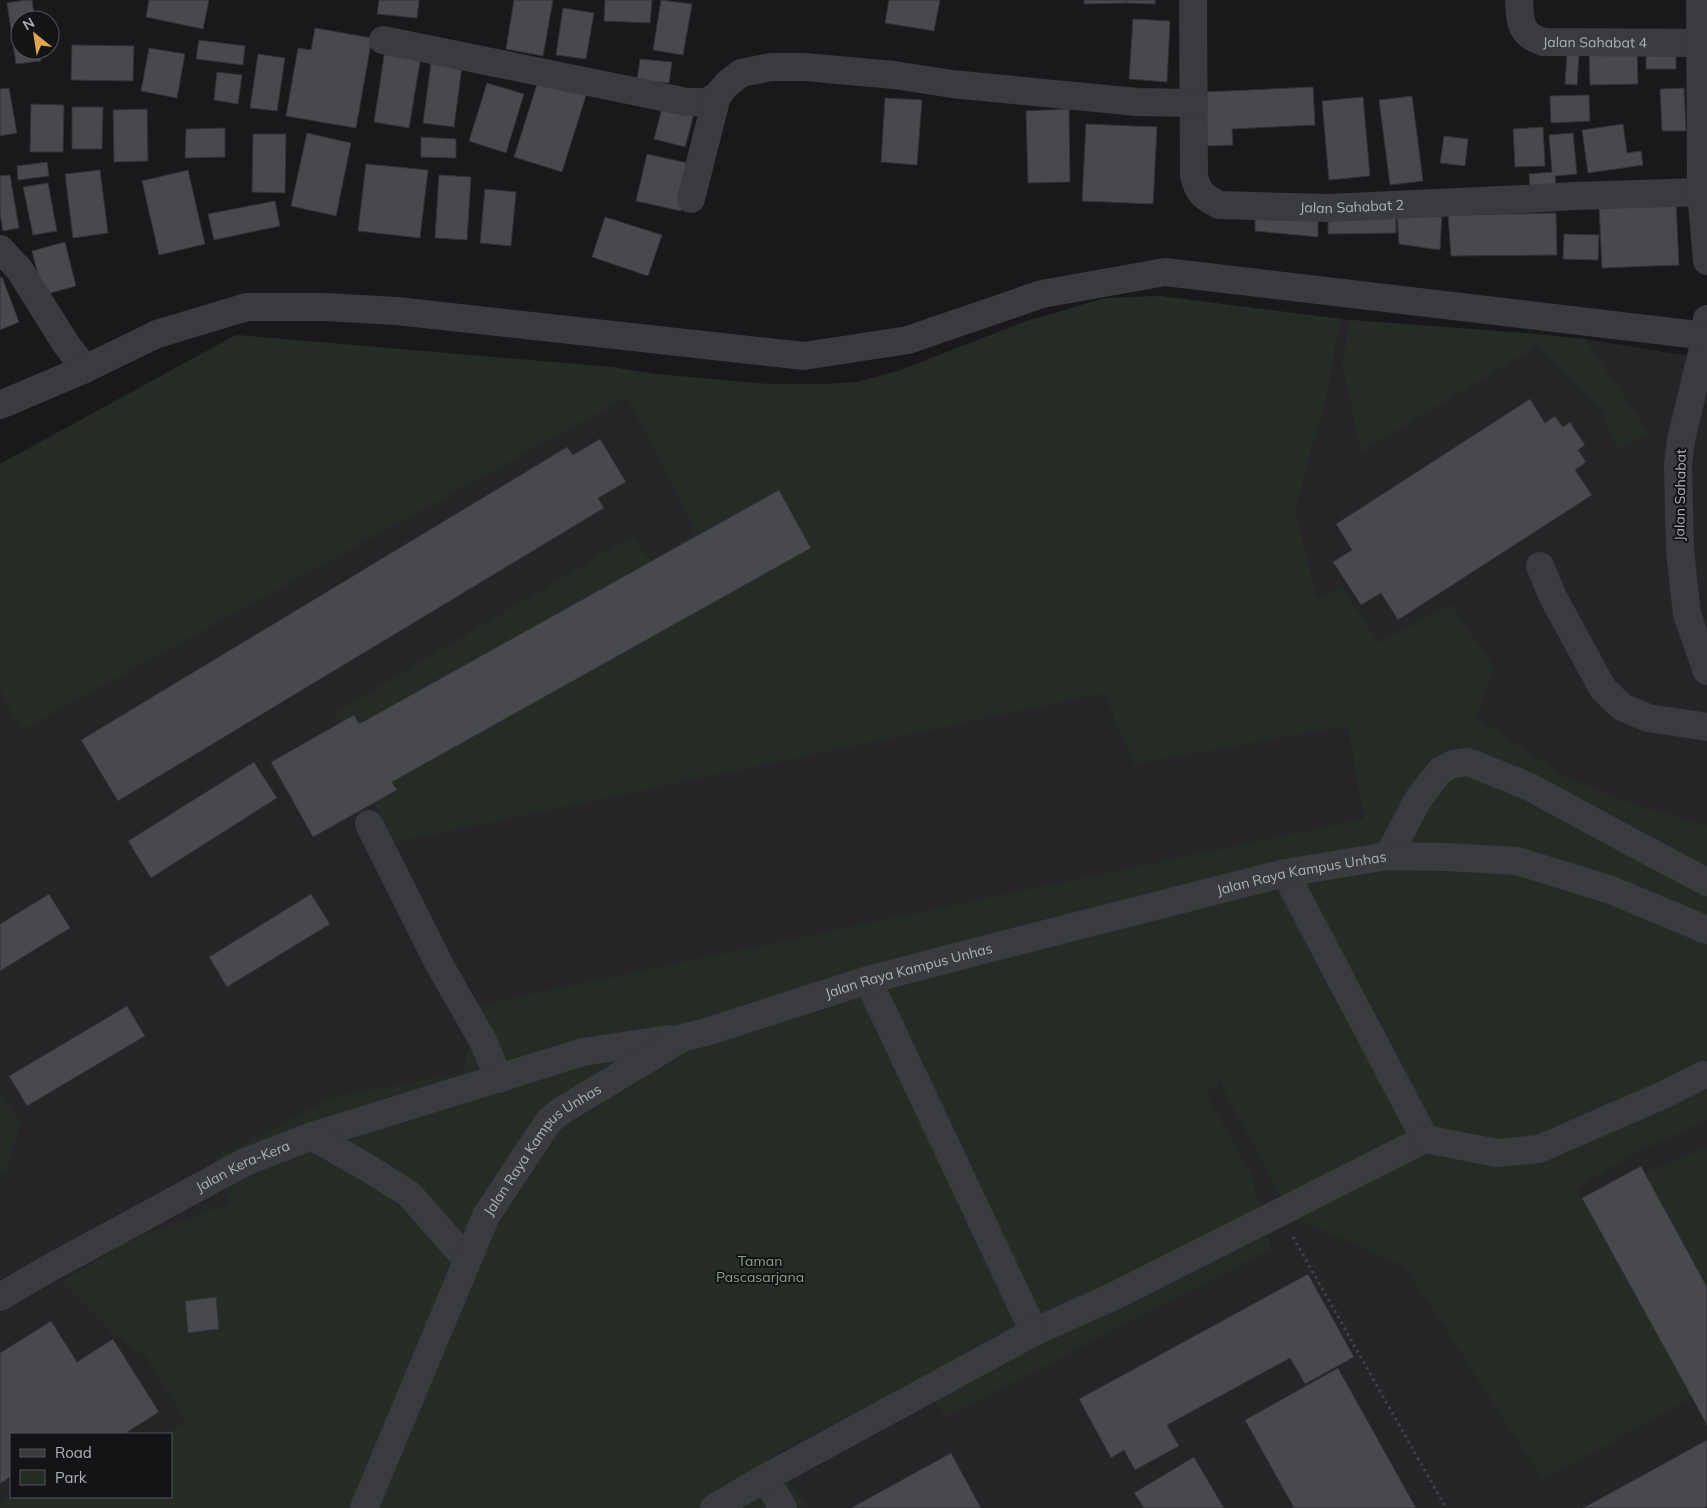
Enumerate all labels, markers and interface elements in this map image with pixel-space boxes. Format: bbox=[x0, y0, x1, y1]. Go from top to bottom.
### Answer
north arrow bbox=[10, 10, 60, 60]
text: N bbox=[19, 13, 38, 34]
street label: Jalan Sahabat 4 bbox=[1543, 33, 1648, 52]
street label: Jalan Sahabat 2 bbox=[1300, 196, 1404, 217]
street label: Jalan Sahabat bbox=[1670, 449, 1690, 541]
street label: Jalan Raya Kampus Unhas bbox=[1215, 847, 1388, 899]
street label: Jalan Raya Kampus Unhas bbox=[823, 939, 994, 1002]
street label: Jalan Raya Kampus Unhas bbox=[480, 1080, 604, 1219]
street label: Jalan Kera-Kera bbox=[193, 1136, 292, 1196]
park label: Taman Pascasarjana bbox=[716, 1252, 804, 1286]
legend bbox=[10, 1433, 172, 1498]
text: Road bbox=[55, 1443, 92, 1462]
text: Park bbox=[55, 1468, 87, 1487]

